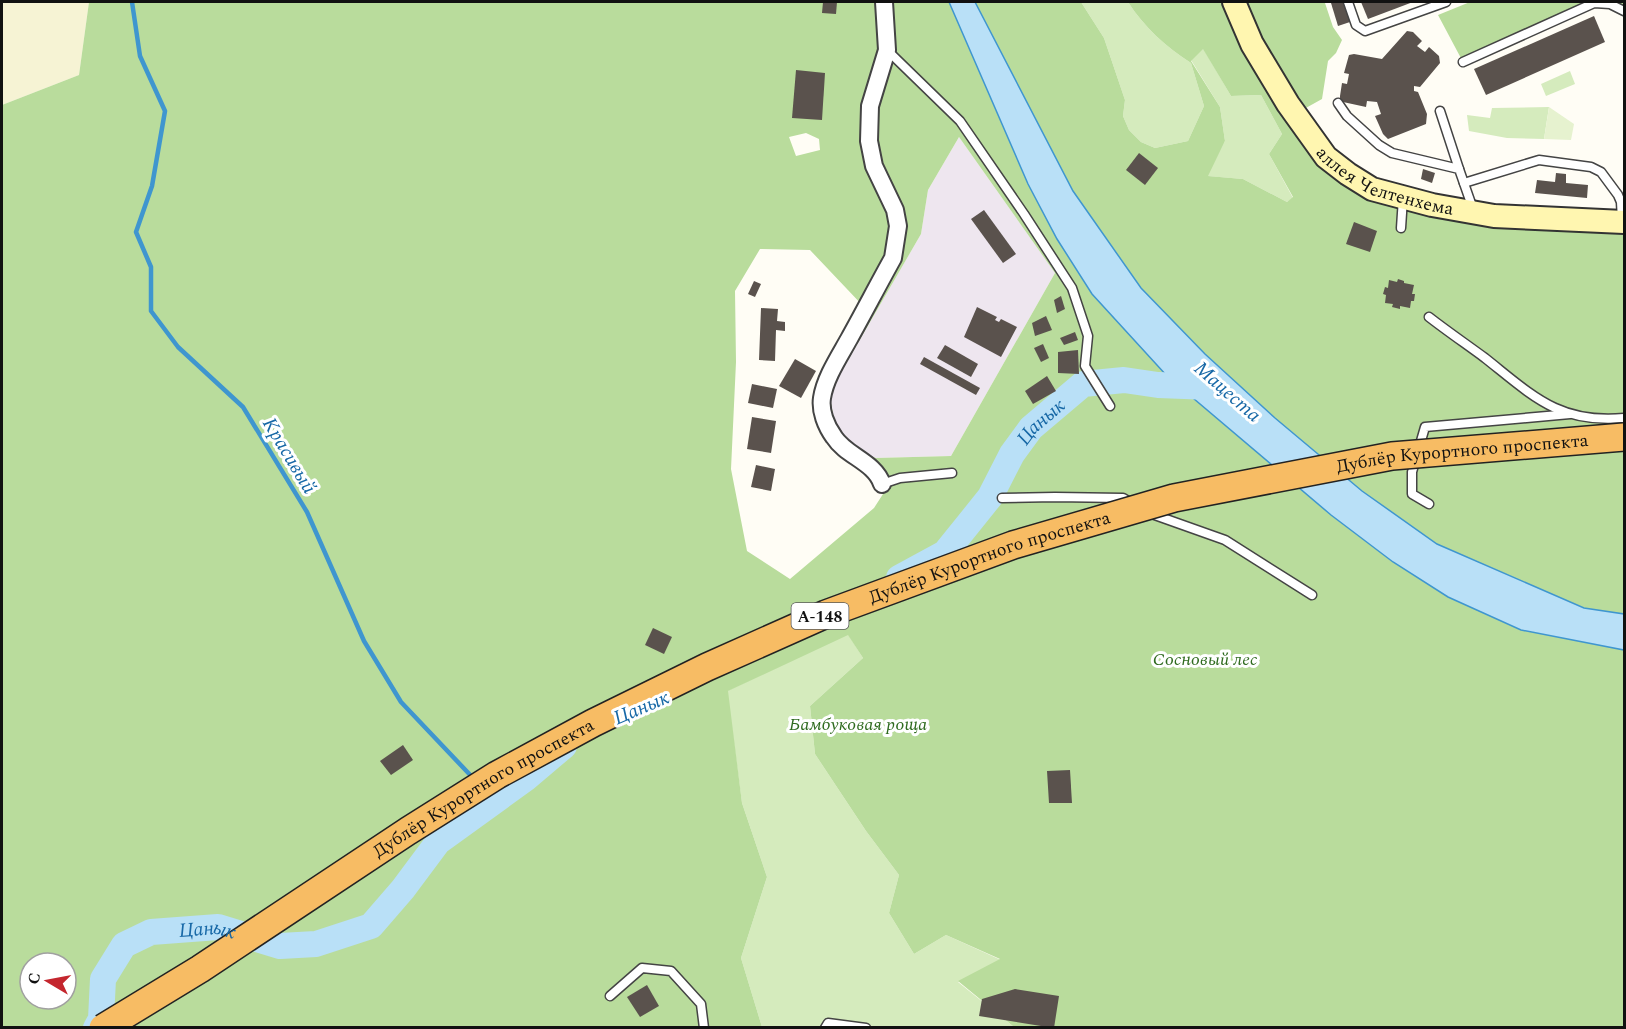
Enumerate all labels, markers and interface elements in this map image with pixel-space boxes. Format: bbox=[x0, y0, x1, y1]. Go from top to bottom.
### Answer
street label: аллея Челтенхема bbox=[1309, 141, 1456, 223]
water label: Мацеста bbox=[1187, 354, 1268, 430]
water label: Цанык bbox=[1009, 391, 1072, 452]
water label: Красивый bbox=[255, 412, 324, 500]
street label: Дублёр Курортного проспекта bbox=[1334, 427, 1590, 480]
street label: Дублёр Курортного проспекта bbox=[865, 504, 1114, 611]
road number: А-148 bbox=[792, 603, 848, 629]
park label: Сосновый лес bbox=[1153, 646, 1258, 673]
water label: Цанык bbox=[609, 683, 674, 733]
park label: Бамбуковая роща bbox=[789, 711, 927, 738]
street label: Дублёр Курортного проспекта bbox=[368, 712, 599, 865]
water label: Цанык bbox=[178, 912, 240, 948]
north arrow bbox=[18, 951, 78, 1011]
text: С bbox=[21, 971, 47, 986]

